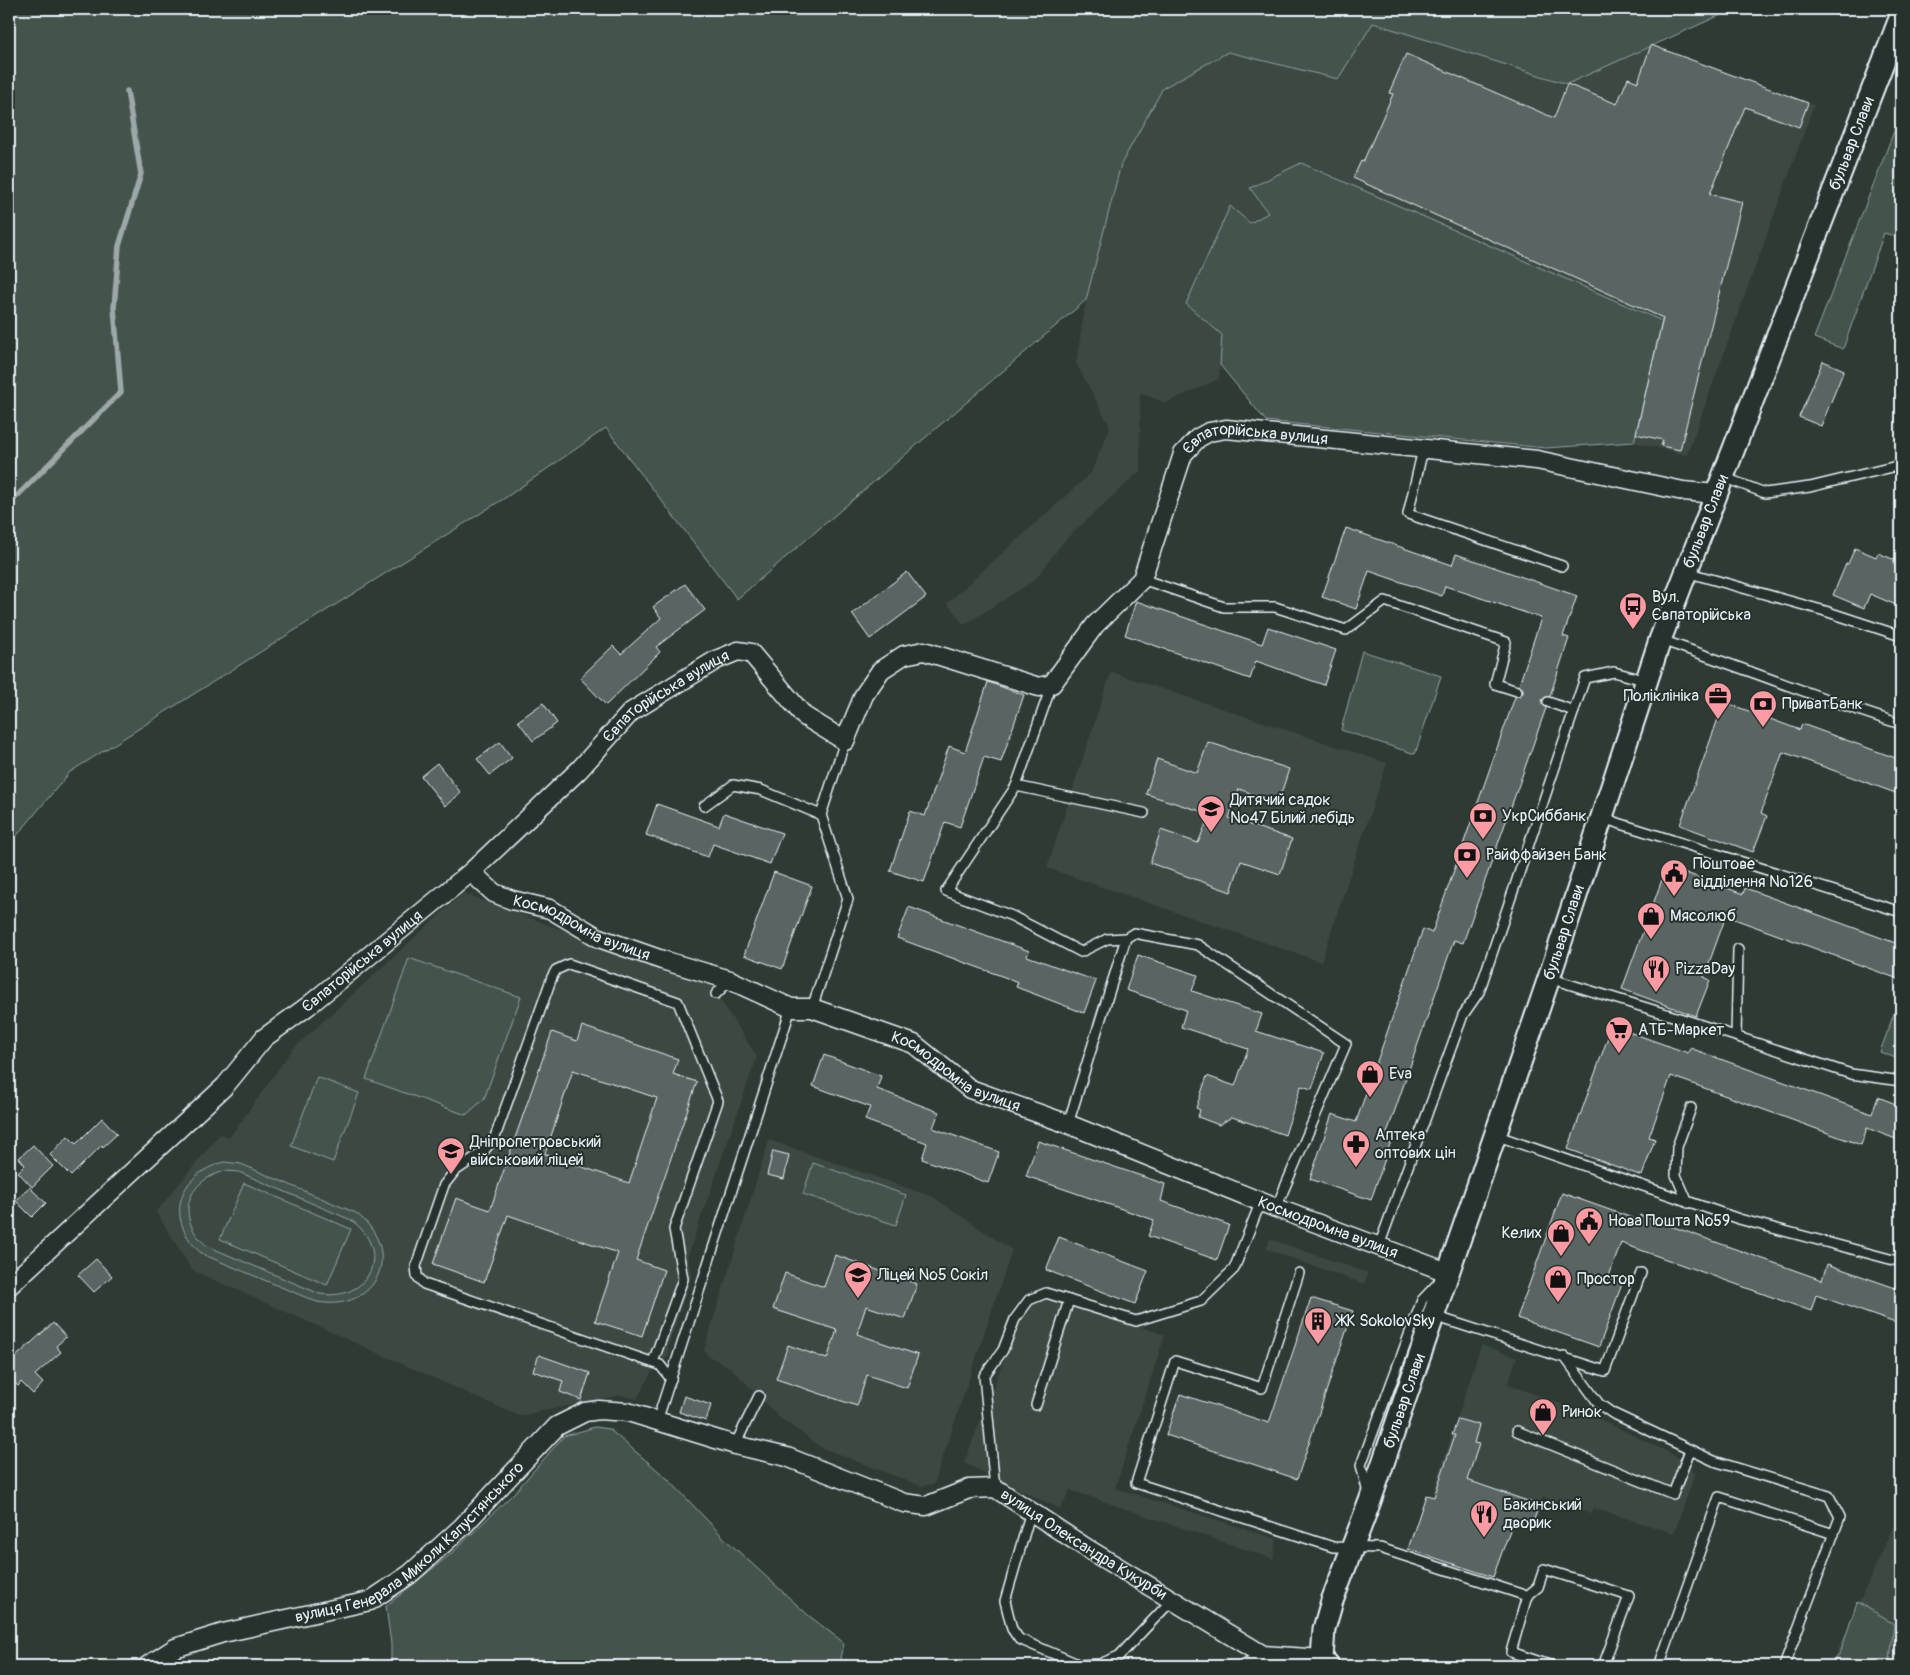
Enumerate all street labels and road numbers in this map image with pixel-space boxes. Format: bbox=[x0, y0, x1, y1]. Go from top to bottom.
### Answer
street label: бульвар Слави bbox=[1825, 94, 1879, 193]
street label: Євпаторійська вулиця bbox=[1178, 419, 1329, 458]
street label: бульвар Слави bbox=[1679, 472, 1733, 571]
street label: Євпаторійська вулиця bbox=[599, 646, 732, 746]
street label: бульвар Слави bbox=[1539, 882, 1589, 983]
street label: Космодромна вулиця bbox=[511, 891, 653, 965]
street label: Євпаторійська вулиця bbox=[298, 906, 427, 1017]
street label: Космодромна вулиця bbox=[889, 1027, 1023, 1116]
street label: Космодромна вулиця bbox=[1255, 1192, 1401, 1263]
street label: бульвар Слави bbox=[1379, 1351, 1430, 1451]
street label: вулиця Генерала Миколи Капустянського bbox=[293, 1457, 529, 1627]
street label: вулиця Олександра Кукурби bbox=[997, 1484, 1170, 1604]

